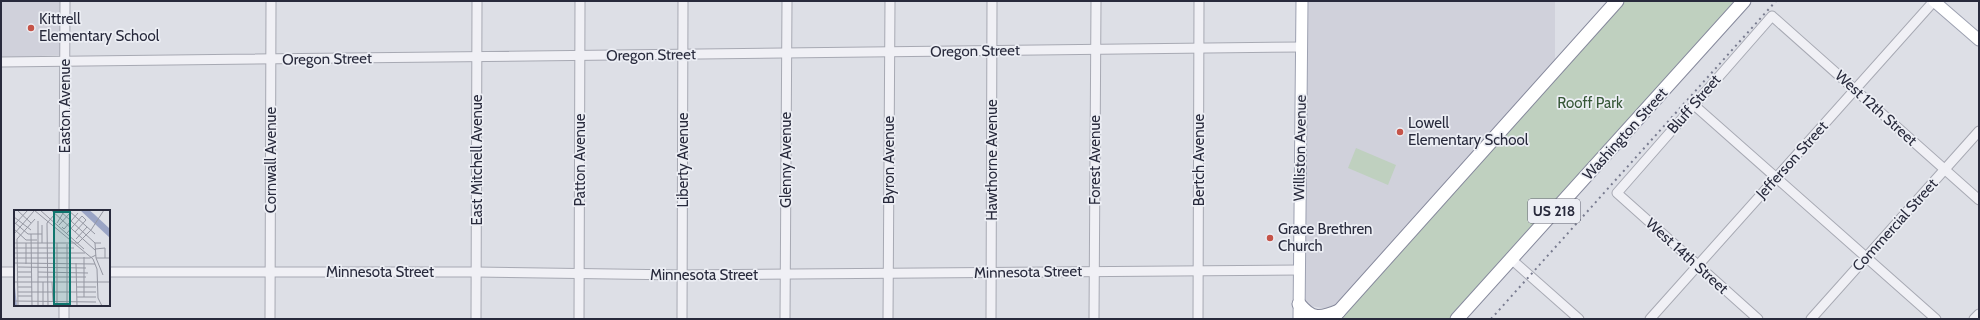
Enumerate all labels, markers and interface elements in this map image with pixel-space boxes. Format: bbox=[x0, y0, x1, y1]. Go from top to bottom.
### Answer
place label: Kittrell Elementary School bbox=[39, 10, 160, 45]
marker: Kittrell Elementary School bbox=[26, 23, 36, 33]
street label: Oregon Street bbox=[930, 41, 1020, 61]
street label: Oregon Street bbox=[606, 45, 696, 65]
street label: Oregon Street bbox=[282, 49, 372, 69]
street label: Easton Avenue bbox=[56, 59, 74, 153]
street label: West 12th Street bbox=[1831, 67, 1921, 149]
street label: Bluff Street bbox=[1664, 71, 1724, 137]
street label: Washington Street bbox=[1579, 84, 1671, 184]
street label: East Mitchell Avenue bbox=[468, 94, 486, 226]
street label: Williston Avenue bbox=[1290, 94, 1310, 201]
park label: Rooff Park bbox=[1557, 94, 1623, 112]
street label: Hawthorne Avenue bbox=[983, 99, 1001, 221]
street label: Cornwall Avenue bbox=[262, 107, 280, 213]
street label: Liberty Avenue bbox=[674, 112, 692, 208]
street label: Glenny Avenue bbox=[777, 112, 795, 208]
street label: Patton Avenue bbox=[571, 113, 589, 207]
street label: Bertch Avenue bbox=[1190, 114, 1208, 206]
place label: Lowell Elementary School bbox=[1408, 114, 1529, 149]
street label: Forest Avenue bbox=[1086, 115, 1104, 205]
street label: Byron Avenue bbox=[880, 116, 898, 204]
street label: Jefferson Street bbox=[1752, 117, 1832, 203]
marker: Lowell Elementary School bbox=[1395, 127, 1405, 137]
street label: Commercial Street bbox=[1849, 175, 1941, 275]
road number: US 218 bbox=[1528, 199, 1580, 223]
inset map bbox=[14, 210, 110, 306]
street label: West 14th Street bbox=[1642, 214, 1732, 298]
place label: Grace Brethren Church bbox=[1278, 220, 1372, 255]
marker: Grace Brethren Church bbox=[1265, 233, 1275, 243]
street label: Minnesota Street bbox=[974, 262, 1082, 282]
street label: Minnesota Street bbox=[326, 263, 434, 281]
street label: Minnesota Street bbox=[650, 266, 758, 284]

